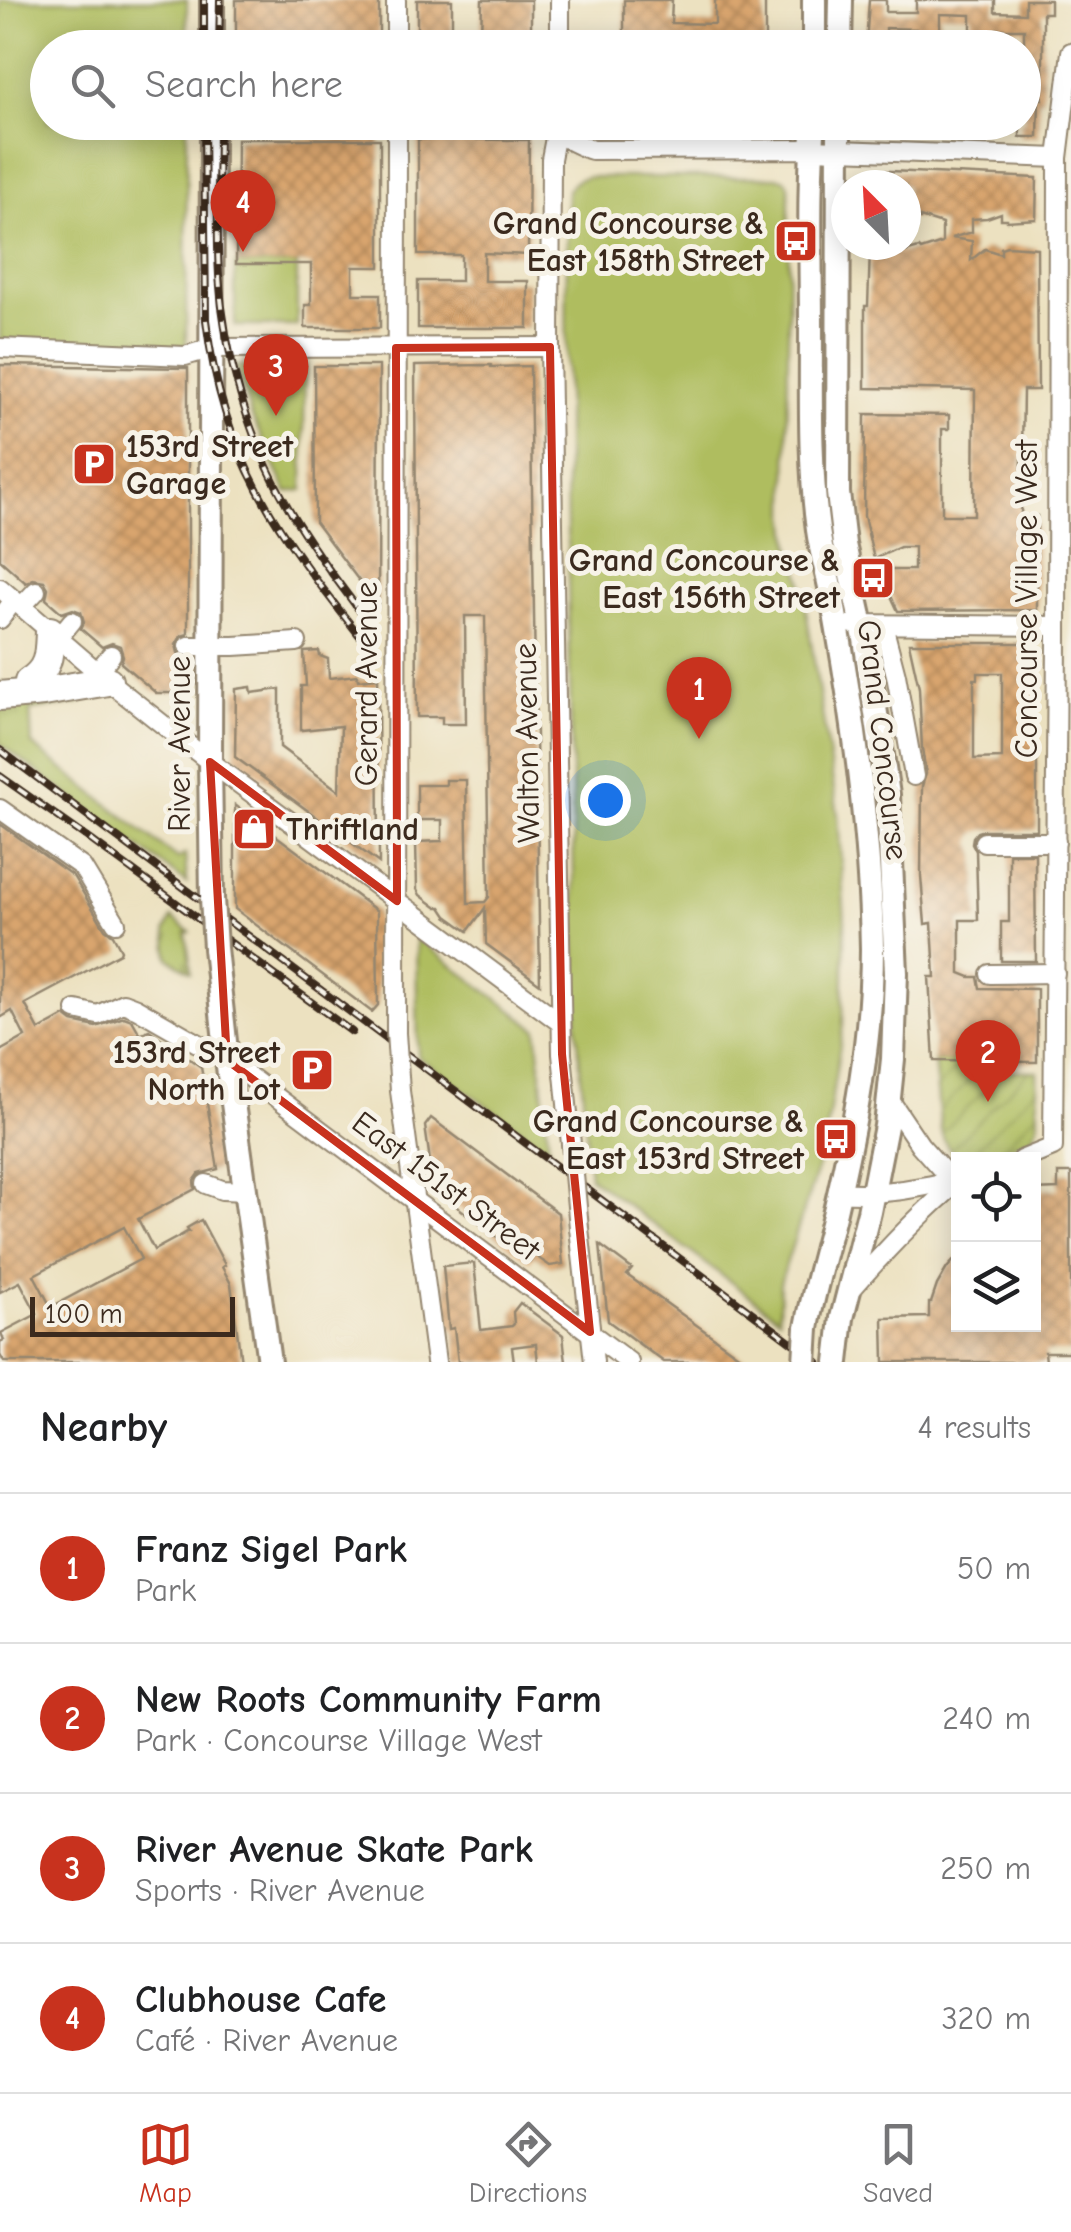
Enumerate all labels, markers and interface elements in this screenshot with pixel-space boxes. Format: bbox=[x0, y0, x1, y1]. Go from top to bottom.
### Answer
search box bbox=[30, 30, 1041, 140]
icon: search bbox=[65, 58, 120, 113]
text: Search here bbox=[145, 63, 343, 107]
pin: 4 bbox=[210, 170, 276, 252]
north arrow bbox=[831, 170, 921, 260]
place label: Grand Concourse & East 158th Street bbox=[493, 205, 765, 279]
bus stop icon: Grand Concourse & East 158th Street bbox=[773, 218, 819, 264]
pin: 3 bbox=[244, 334, 308, 416]
place label: 153rd Street Garage bbox=[126, 428, 294, 502]
street label: Concourse Village West bbox=[1008, 439, 1045, 758]
parking icon: 153rd Street Garage bbox=[71, 441, 117, 487]
place label: Grand Concourse & East 156th Street bbox=[569, 542, 840, 616]
bus stop icon: Grand Concourse & East 156th Street bbox=[850, 555, 896, 601]
street label: Gerard Avenue bbox=[348, 582, 385, 786]
street label: Grand Concourse bbox=[850, 618, 916, 862]
street label: Walton Avenue bbox=[507, 643, 547, 843]
street label: River Avenue bbox=[161, 656, 198, 832]
pin: 1 bbox=[666, 656, 732, 739]
your location bbox=[580, 775, 631, 826]
shop icon: Thriftland bbox=[231, 806, 277, 852]
place label: Thriftland bbox=[286, 811, 419, 848]
pin: 2 bbox=[956, 1020, 1020, 1102]
place label: 153rd Street North Lot bbox=[113, 1034, 281, 1108]
parking icon: 153rd Street North Lot bbox=[289, 1047, 335, 1093]
place label: Grand Concourse & East 153rd Street bbox=[533, 1103, 805, 1177]
street label: East 151st Street bbox=[345, 1104, 548, 1269]
bus stop icon: Grand Concourse & East 153rd Street bbox=[813, 1116, 859, 1162]
map controls bbox=[951, 1152, 1041, 1332]
button: locate bbox=[951, 1152, 1041, 1242]
button: layers bbox=[951, 1242, 1041, 1332]
scale bar bbox=[30, 1292, 235, 1336]
text: 100 m bbox=[45, 1298, 123, 1330]
text: Nearby bbox=[40, 1403, 167, 1452]
text: 4 results bbox=[918, 1409, 1031, 1446]
text: Franz Sigel Park bbox=[135, 1528, 407, 1572]
text: 1 bbox=[66, 1550, 79, 1587]
text: 50 m bbox=[957, 1550, 1031, 1587]
text: Park bbox=[135, 1572, 196, 1609]
text: New Roots Community Farm bbox=[135, 1678, 602, 1722]
text: 2 bbox=[65, 1700, 80, 1737]
text: 240 m bbox=[942, 1700, 1031, 1737]
text: Park · Concourse Village West bbox=[135, 1722, 542, 1759]
text: River Avenue Skate Park bbox=[135, 1828, 533, 1872]
text: 3 bbox=[65, 1850, 80, 1887]
text: 250 m bbox=[940, 1850, 1031, 1887]
text: Sports · River Avenue bbox=[135, 1872, 425, 1909]
text: Clubhouse Cafe bbox=[135, 1978, 386, 2022]
text: 4 bbox=[65, 2000, 80, 2037]
text: 320 m bbox=[941, 2000, 1031, 2037]
text: Café · River Avenue bbox=[135, 2022, 398, 2059]
tab: Map bbox=[138, 2117, 193, 2209]
tab: Directions bbox=[469, 2117, 587, 2209]
tab: Saved bbox=[863, 2117, 933, 2209]

